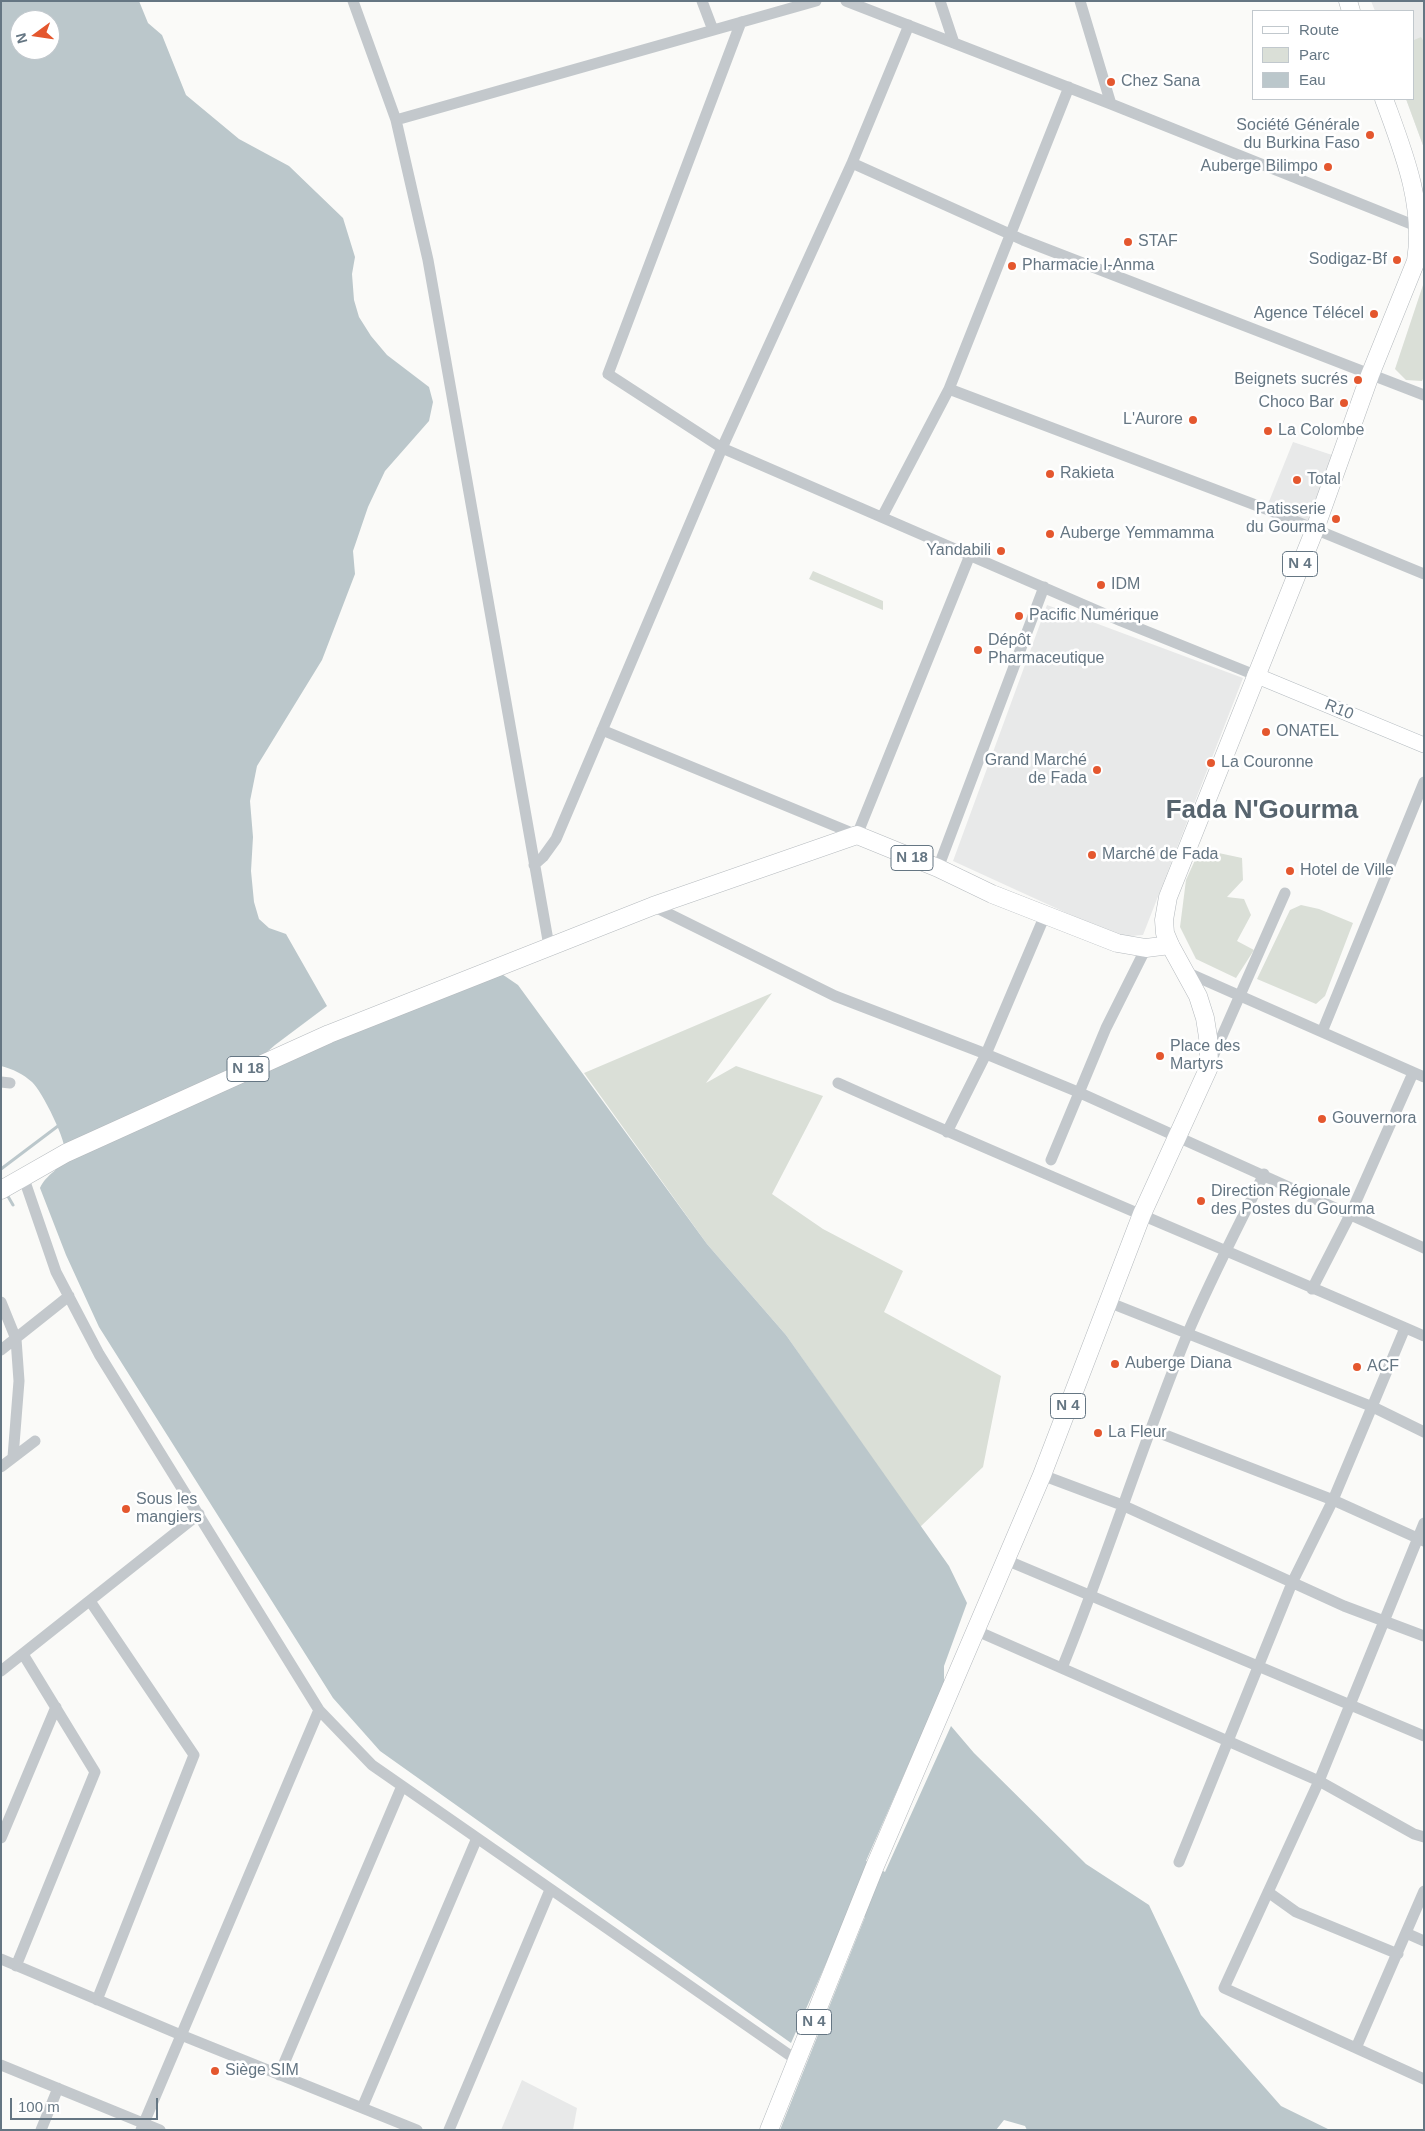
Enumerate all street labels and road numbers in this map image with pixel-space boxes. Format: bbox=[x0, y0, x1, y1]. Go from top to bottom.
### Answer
road number: N 4 bbox=[1282, 552, 1318, 576]
street label: R10 bbox=[1322, 696, 1356, 724]
road number: N 18 bbox=[891, 846, 933, 870]
road number: N 18 bbox=[227, 1056, 269, 1082]
road number: N 4 bbox=[1050, 1394, 1086, 1418]
road number: N 4 bbox=[796, 2010, 832, 2034]

